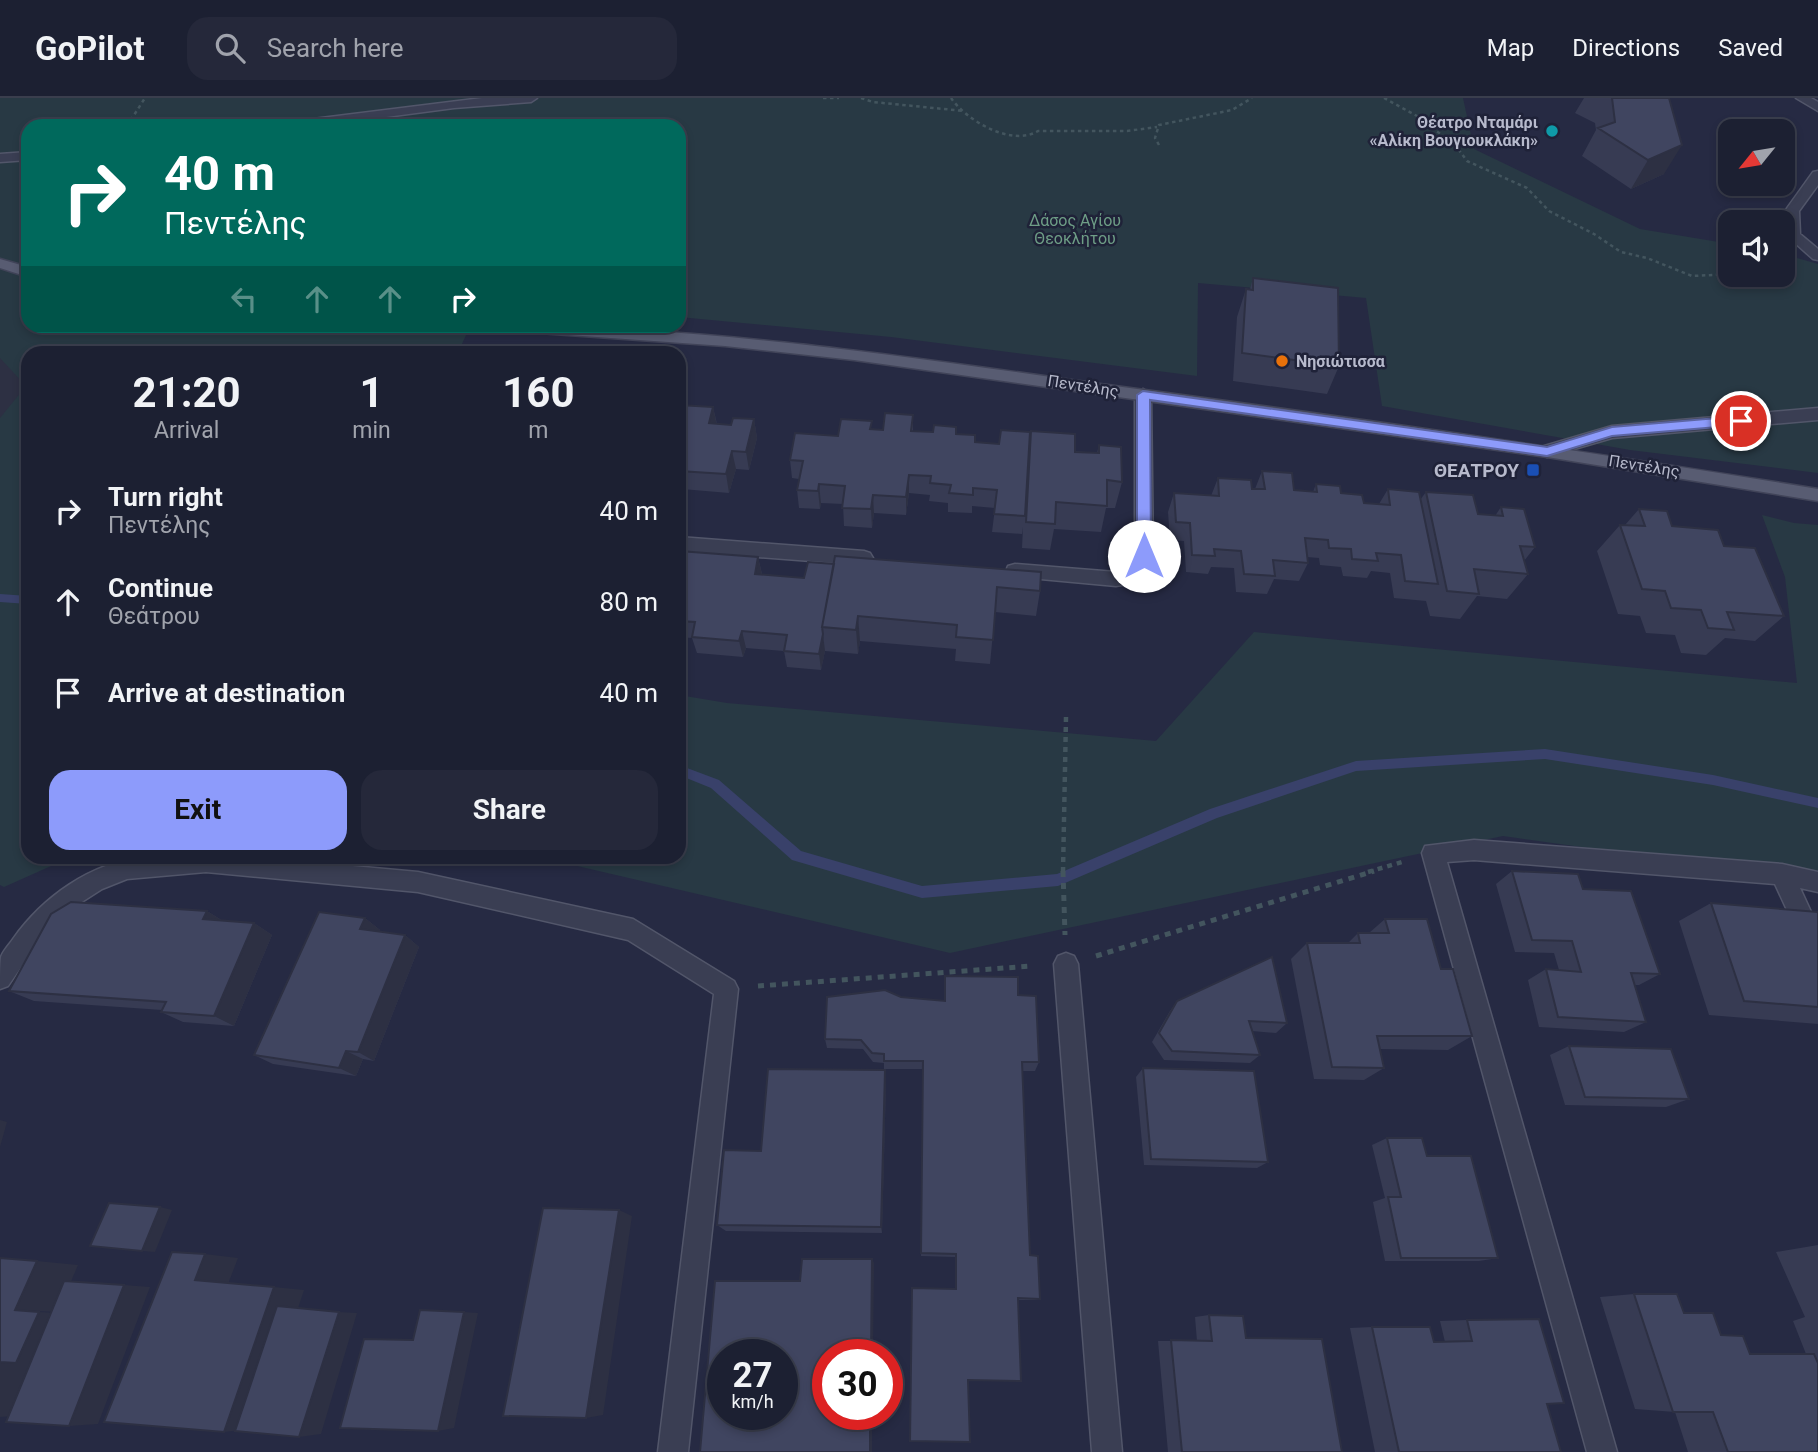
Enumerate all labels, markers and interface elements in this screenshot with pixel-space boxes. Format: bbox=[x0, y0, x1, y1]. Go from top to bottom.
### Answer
search box bbox=[187, 17, 677, 80]
text: GoPilot bbox=[35, 29, 145, 68]
icon: search bbox=[211, 29, 249, 67]
text: Search here bbox=[267, 33, 403, 63]
text: Map bbox=[1487, 34, 1534, 62]
text: Directions bbox=[1572, 34, 1680, 62]
text: Saved bbox=[1718, 34, 1783, 62]
place label: Θέατρο Νταμάρι «Αλίκη Βουγιουκλάκη» bbox=[1370, 113, 1538, 150]
north arrow bbox=[1718, 119, 1796, 196]
map controls bbox=[1718, 119, 1795, 287]
marker: Θέατρο Νταμάρι «Αλίκη Βουγιουκλάκη» bbox=[1544, 123, 1560, 139]
text: 40 m bbox=[164, 145, 275, 202]
icon: right bbox=[49, 147, 140, 238]
text: Πεντέλης bbox=[164, 204, 307, 242]
button: sound bbox=[1718, 210, 1795, 287]
park label: Δάσος Αγίου Θεοκλήτου bbox=[1029, 211, 1121, 248]
icon: left bbox=[225, 280, 263, 318]
icon: ahead bbox=[298, 280, 336, 318]
icon: ahead bbox=[371, 280, 409, 318]
icon: right bbox=[444, 280, 482, 318]
place label: Νησιώτισσα bbox=[1296, 352, 1385, 371]
marker: Νησιώτισσα bbox=[1274, 353, 1290, 369]
text: 21:20 bbox=[133, 368, 241, 417]
text: 1 bbox=[359, 368, 384, 417]
text: 160 bbox=[502, 368, 575, 417]
street label: Πεντέλης bbox=[1046, 371, 1120, 401]
pin bbox=[1711, 391, 1771, 451]
icon: arrive bbox=[1722, 402, 1760, 440]
text: Arrival bbox=[154, 417, 219, 444]
text: min bbox=[352, 417, 391, 444]
text: m bbox=[528, 417, 548, 444]
street label: Πεντέλης bbox=[1607, 451, 1681, 481]
place label: ΘΕΑΤΡΟΥ bbox=[1434, 459, 1519, 482]
marker: ΘΕΑΤΡΟΥ bbox=[1525, 462, 1541, 478]
text: Turn right bbox=[108, 482, 223, 512]
icon: right bbox=[49, 492, 87, 530]
text: 40 m bbox=[600, 496, 658, 526]
text: Πεντέλης bbox=[108, 512, 211, 539]
position arrow bbox=[1107, 519, 1181, 593]
text: Continue bbox=[108, 573, 213, 603]
icon: ahead bbox=[49, 583, 87, 621]
text: 80 m bbox=[600, 587, 658, 617]
text: Θεάτρου bbox=[108, 603, 200, 630]
icon: arrive bbox=[49, 674, 87, 712]
text: Arrive at destination bbox=[108, 678, 345, 708]
text: 40 m bbox=[600, 678, 658, 708]
button: Exit bbox=[49, 770, 347, 850]
button: Share bbox=[361, 770, 658, 850]
speed limit sign: 30 bbox=[812, 1339, 903, 1430]
text: 27 bbox=[732, 1355, 773, 1396]
text: km/h bbox=[731, 1391, 774, 1412]

